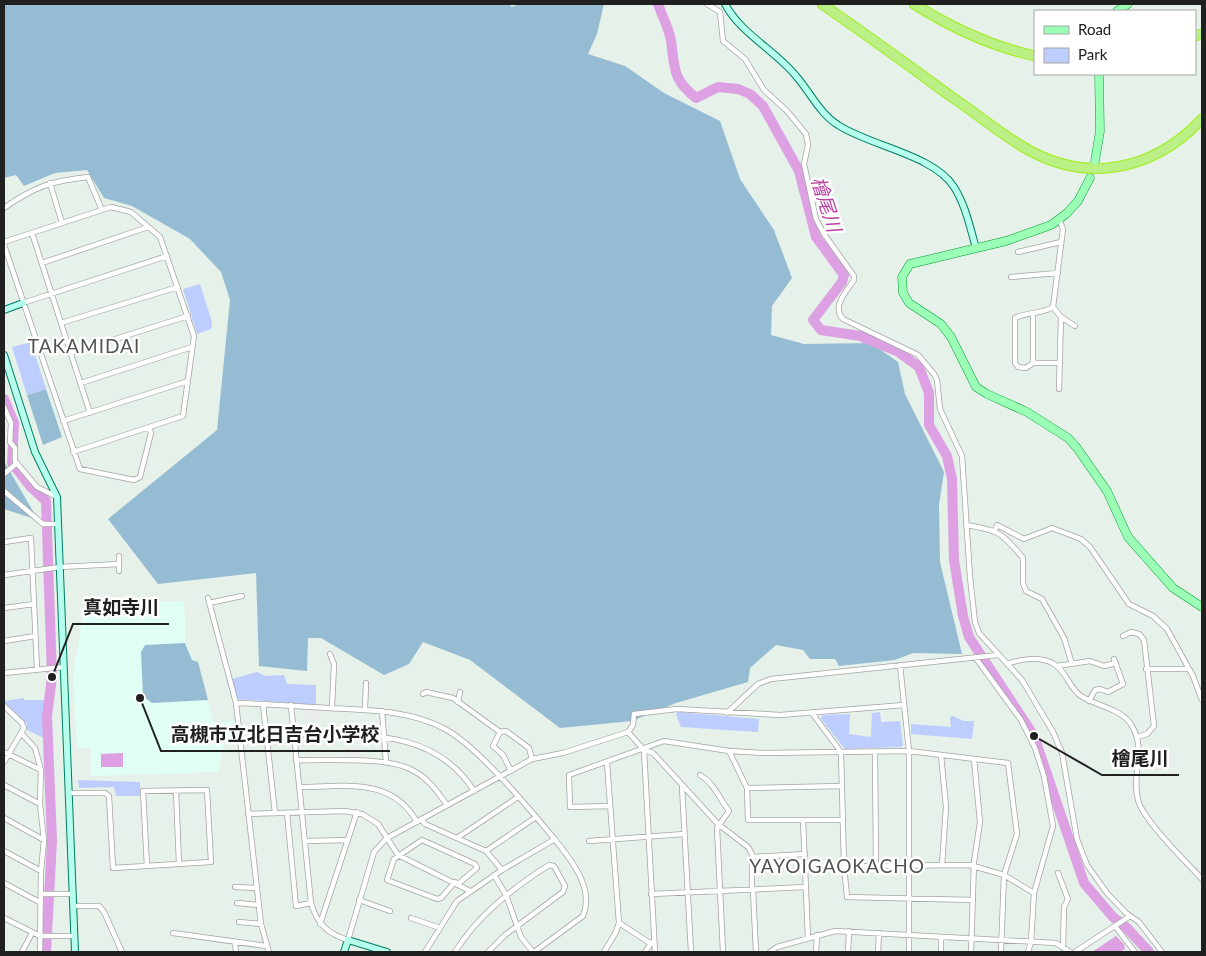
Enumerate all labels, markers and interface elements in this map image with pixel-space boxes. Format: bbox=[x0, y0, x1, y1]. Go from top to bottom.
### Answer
legend bbox=[1034, 10, 1196, 75]
text: Road bbox=[1078, 20, 1111, 38]
text: Park bbox=[1078, 45, 1108, 63]
water label: 檜尾川 bbox=[807, 173, 847, 237]
district label: TAKAMIDAI bbox=[28, 334, 140, 357]
callout: 真如寺川 bbox=[73, 590, 169, 624]
text: 真如寺川 bbox=[83, 595, 159, 618]
callout: 高槻市立北日吉台小学校 bbox=[161, 717, 390, 751]
text: 高槻市立北日吉台小学校 bbox=[170, 722, 380, 745]
callout: 檜尾川 bbox=[1102, 741, 1179, 775]
text: 檜尾川 bbox=[1111, 746, 1169, 769]
district label: YAYOIGAOKACHO bbox=[749, 854, 925, 877]

